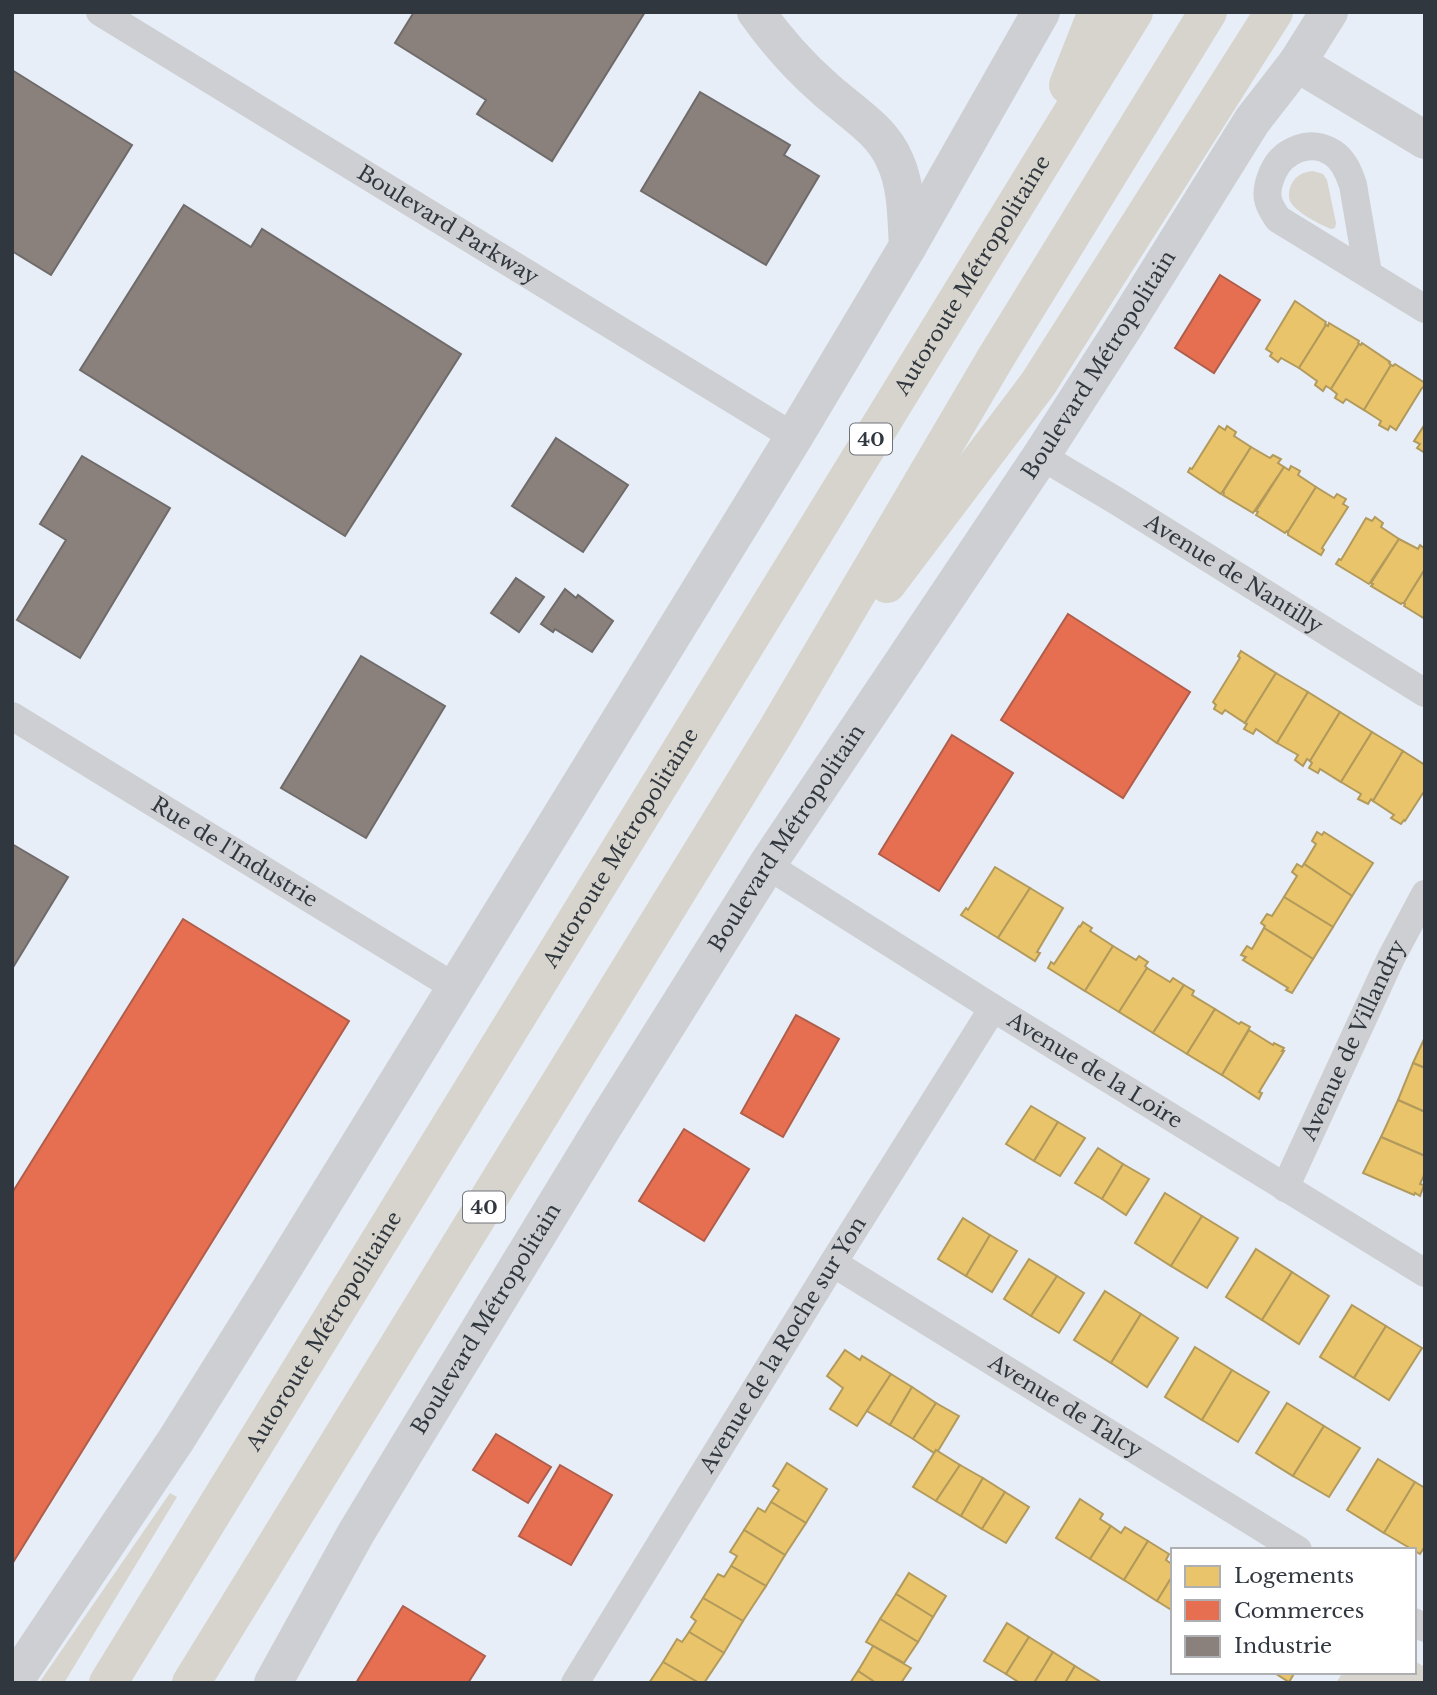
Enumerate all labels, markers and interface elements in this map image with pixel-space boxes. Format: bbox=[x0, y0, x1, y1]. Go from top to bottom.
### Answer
street label: Autoroute Métropolitaine bbox=[888, 151, 1056, 401]
street label: Boulevard Parkway bbox=[353, 160, 544, 291]
street label: Boulevard Métropolitain bbox=[1016, 246, 1181, 484]
road number: 40 bbox=[850, 424, 892, 454]
street label: Avenue de Nantilly bbox=[1139, 508, 1328, 639]
street label: Boulevard Métropolitain bbox=[703, 720, 870, 956]
street label: Autoroute Métropolitaine bbox=[537, 723, 704, 973]
street label: Rue de l'Industrie bbox=[147, 791, 323, 913]
street label: Avenue de Villandry bbox=[1295, 935, 1412, 1145]
street label: Avenue de la Loire bbox=[1002, 1006, 1187, 1134]
road number: 40 bbox=[463, 1191, 505, 1222]
street label: Boulevard Métropolitain bbox=[406, 1199, 566, 1439]
street label: Autoroute Métropolitaine bbox=[240, 1206, 408, 1457]
street label: Avenue de la Roche sur Yon bbox=[694, 1212, 872, 1479]
street label: Avenue de Talcy bbox=[983, 1349, 1147, 1464]
legend bbox=[1171, 1548, 1416, 1674]
text: Logements bbox=[1234, 1563, 1354, 1589]
text: Commerces bbox=[1234, 1598, 1364, 1624]
text: Industrie bbox=[1234, 1633, 1332, 1659]

